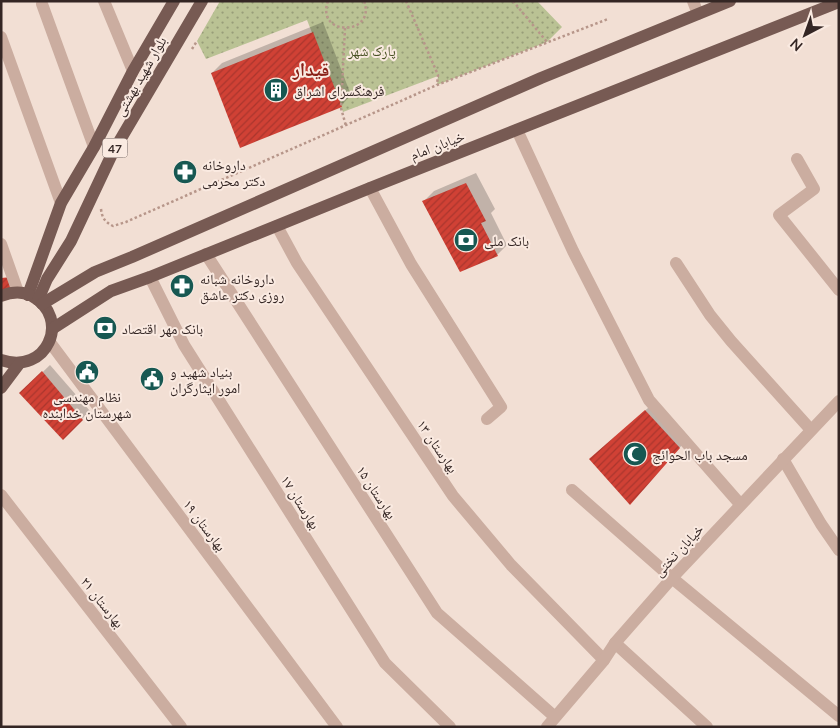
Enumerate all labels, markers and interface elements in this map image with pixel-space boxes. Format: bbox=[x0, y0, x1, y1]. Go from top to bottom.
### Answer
north arrow bbox=[780, 10, 830, 60]
street label: بلوار شهید بهشتی bbox=[110, 33, 171, 119]
text: N bbox=[786, 35, 806, 55]
park label: پارک شهر bbox=[347, 42, 396, 60]
district label: قیدار bbox=[292, 57, 329, 80]
building icon: فرهنگسرای اشراق bbox=[263, 77, 289, 103]
place label: فرهنگسرای اشراق bbox=[294, 82, 384, 100]
street label: خیابان امام bbox=[407, 127, 467, 165]
road number: 47 bbox=[102, 138, 128, 158]
place label: داروخانه دکتر محرمی bbox=[202, 156, 265, 190]
pharmacy icon: داروخانه دکتر محرمی bbox=[172, 159, 198, 185]
bank icon: بانک ملی bbox=[453, 227, 479, 253]
place label: بانک ملی bbox=[484, 232, 529, 250]
place label: داروخانه شبانه روزی دکتر عاشق bbox=[200, 270, 284, 305]
pharmacy icon: داروخانه شبانه روزی دکتر عاشق bbox=[169, 273, 195, 299]
bank icon: بانک مهر اقتصاد bbox=[92, 315, 118, 341]
place label: بانک مهر اقتصاد bbox=[122, 320, 203, 338]
public building icon: نظام مهندسی شهرستان خدابنده bbox=[74, 359, 100, 385]
place label: بنیاد شهید و امور ایثارگران bbox=[170, 363, 240, 397]
public building icon: بنیاد شهید و امور ایثارگران bbox=[139, 366, 165, 392]
place label: نظام مهندسی شهرستان خدابنده bbox=[43, 388, 131, 422]
street label: بهارستان ۱۳ bbox=[413, 416, 462, 476]
mosque icon: مسجد باب الحوائج bbox=[622, 441, 648, 467]
place label: مسجد باب الحوائج bbox=[652, 446, 748, 465]
street label: بهارستان ۱۵ bbox=[353, 462, 401, 523]
street label: بهارستان ۱۷ bbox=[277, 472, 324, 533]
street label: بهارستان ۱۹ bbox=[179, 496, 230, 555]
street label: خیابان تختی bbox=[649, 520, 707, 580]
street label: بهارستان ۲۱ bbox=[77, 573, 128, 632]

